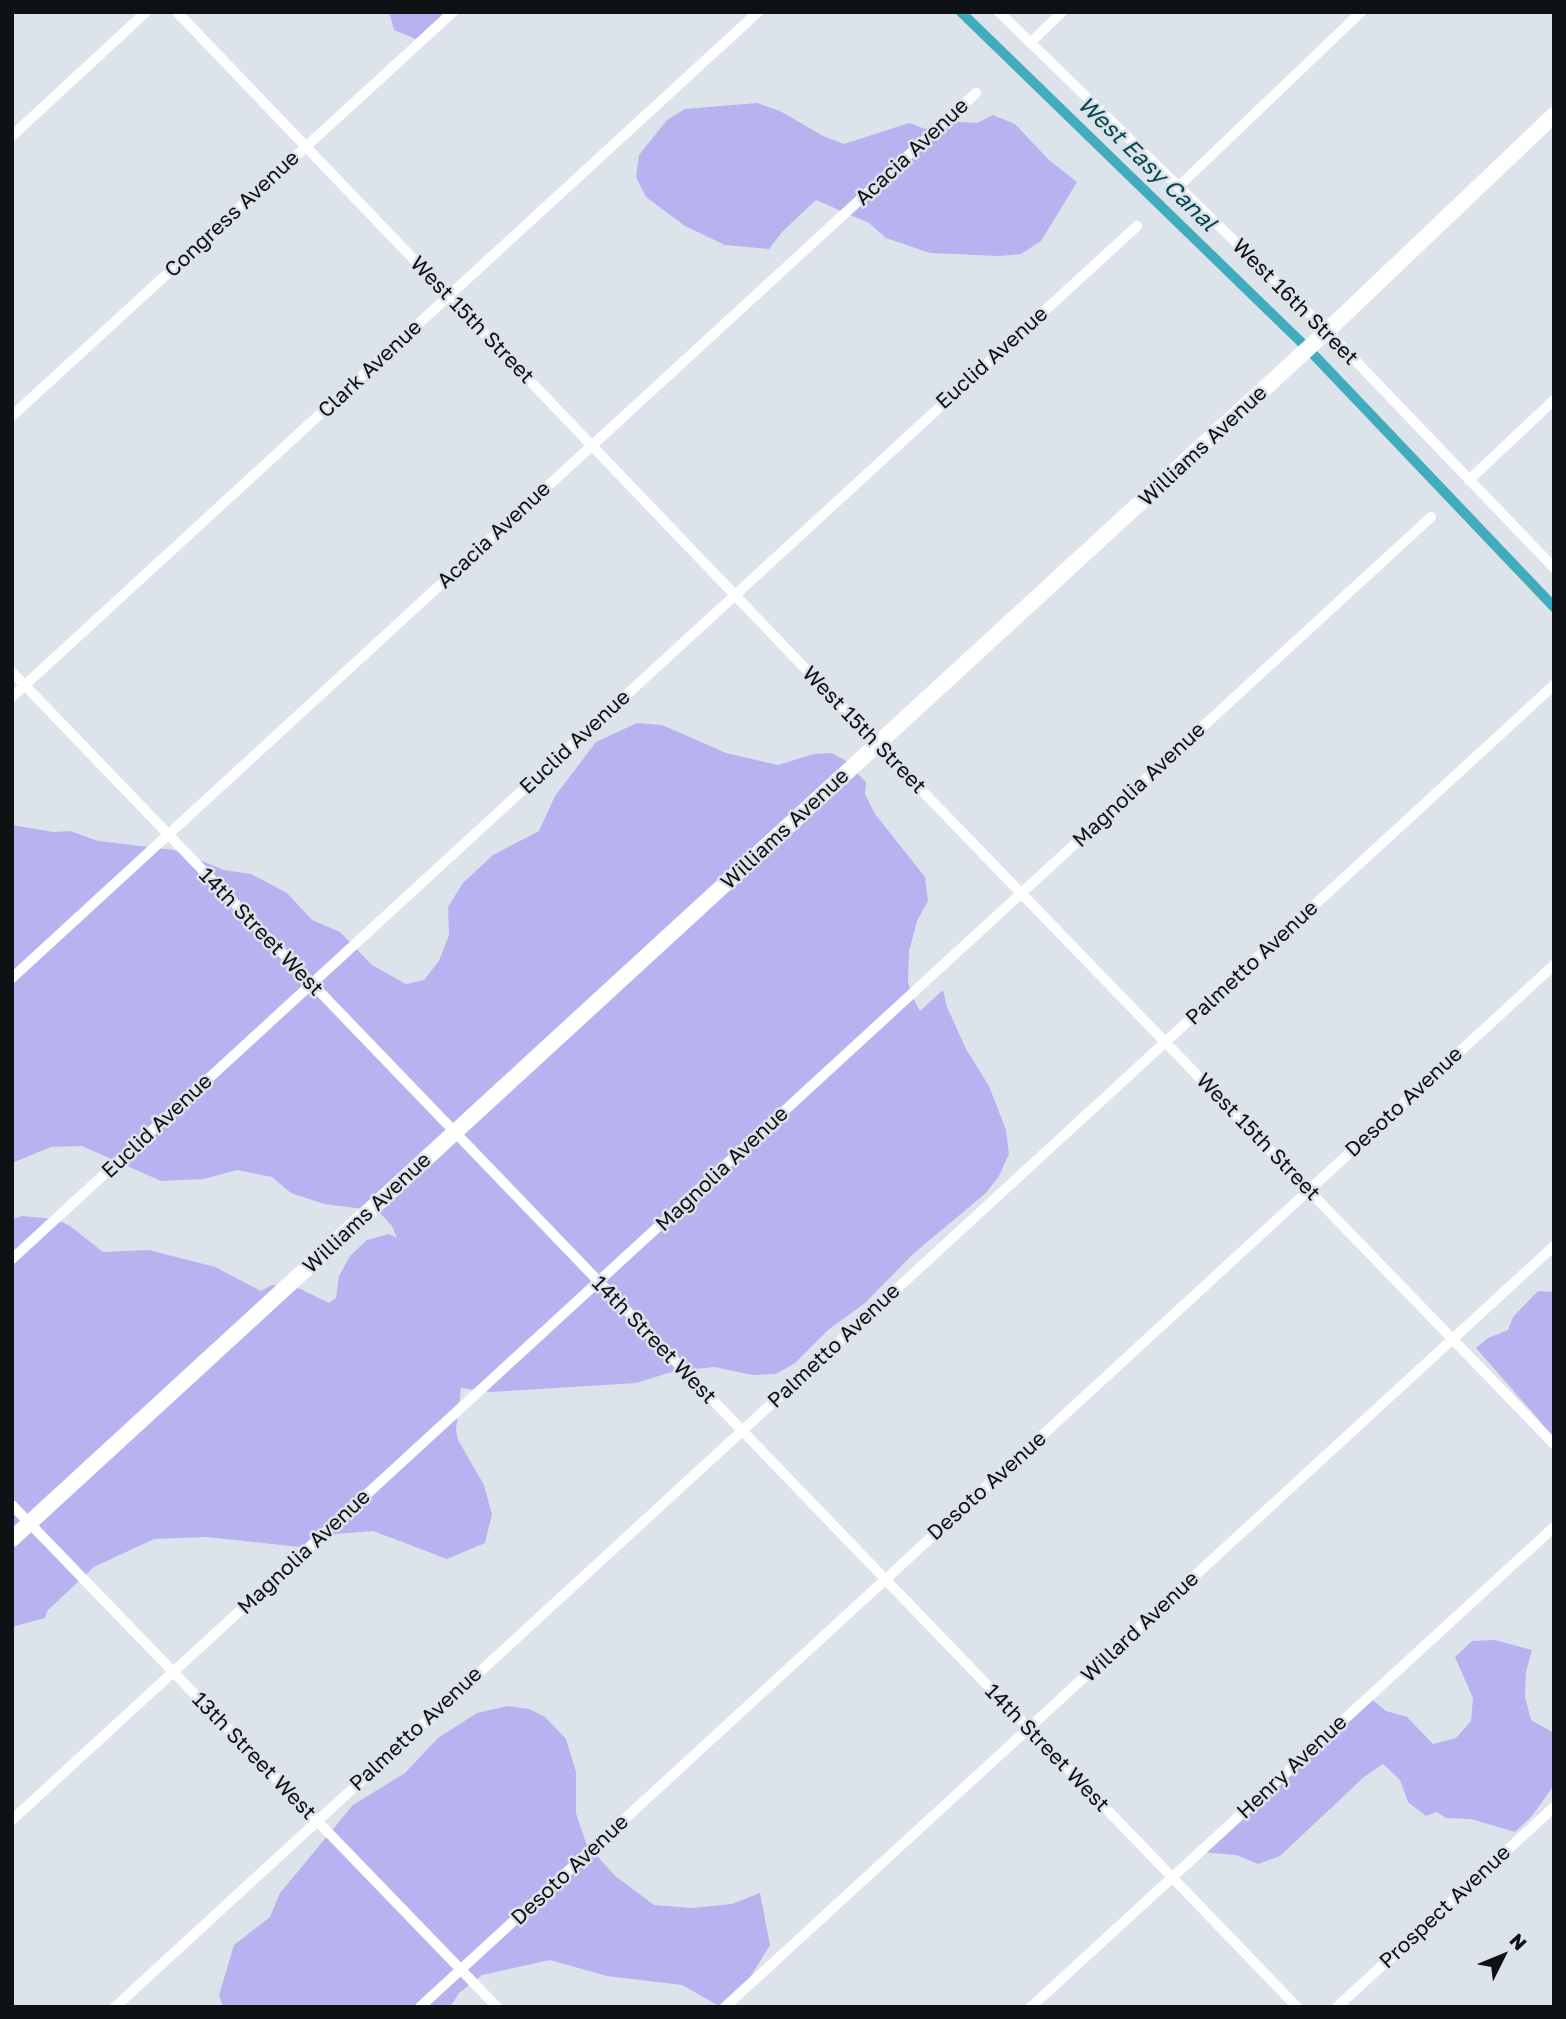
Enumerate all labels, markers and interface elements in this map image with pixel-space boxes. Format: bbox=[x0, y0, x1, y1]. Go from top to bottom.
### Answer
water label: West Easy Canal bbox=[1072, 91, 1222, 237]
street label: Acacia Avenue bbox=[850, 93, 974, 211]
street label: Congress Avenue bbox=[160, 145, 304, 283]
street label: West 16th Street bbox=[1227, 234, 1363, 370]
street label: West 15th Street bbox=[405, 251, 539, 389]
street label: Euclid Avenue bbox=[931, 301, 1053, 415]
street label: Clark Avenue bbox=[313, 315, 427, 423]
street label: Williams Avenue bbox=[1134, 380, 1272, 512]
street label: Acacia Avenue bbox=[432, 476, 556, 594]
street label: West 15th Street bbox=[797, 661, 931, 799]
street label: Euclid Avenue bbox=[515, 684, 635, 800]
street label: Magnolia Avenue bbox=[1068, 717, 1210, 853]
street label: Williams Avenue bbox=[716, 763, 854, 895]
street label: 14th Street West bbox=[194, 863, 328, 1001]
street label: Palmetto Avenue bbox=[1181, 895, 1323, 1031]
street label: Desoto Avenue bbox=[1340, 1041, 1468, 1163]
street label: Euclid Avenue bbox=[97, 1068, 217, 1184]
street label: West 15th Street bbox=[1191, 1068, 1325, 1206]
street label: Magnolia Avenue bbox=[651, 1101, 793, 1237]
street label: Williams Avenue bbox=[298, 1147, 436, 1279]
street label: 14th Street West bbox=[587, 1271, 721, 1409]
street label: Palmetto Avenue bbox=[763, 1278, 905, 1414]
street label: Desoto Avenue bbox=[922, 1426, 1052, 1546]
street label: Magnolia Avenue bbox=[233, 1484, 375, 1620]
street label: Willard Avenue bbox=[1076, 1566, 1204, 1688]
street label: Palmetto Avenue bbox=[345, 1661, 487, 1797]
street label: 14th Street West bbox=[980, 1679, 1114, 1817]
street label: 13th Street West bbox=[187, 1687, 321, 1825]
street label: Henry Avenue bbox=[1232, 1710, 1352, 1824]
street label: Desoto Avenue bbox=[506, 1809, 634, 1931]
street label: Prospect Avenue bbox=[1374, 1840, 1516, 1974]
north arrow bbox=[1468, 1921, 1538, 1991]
text: N bbox=[1505, 1928, 1532, 1954]

